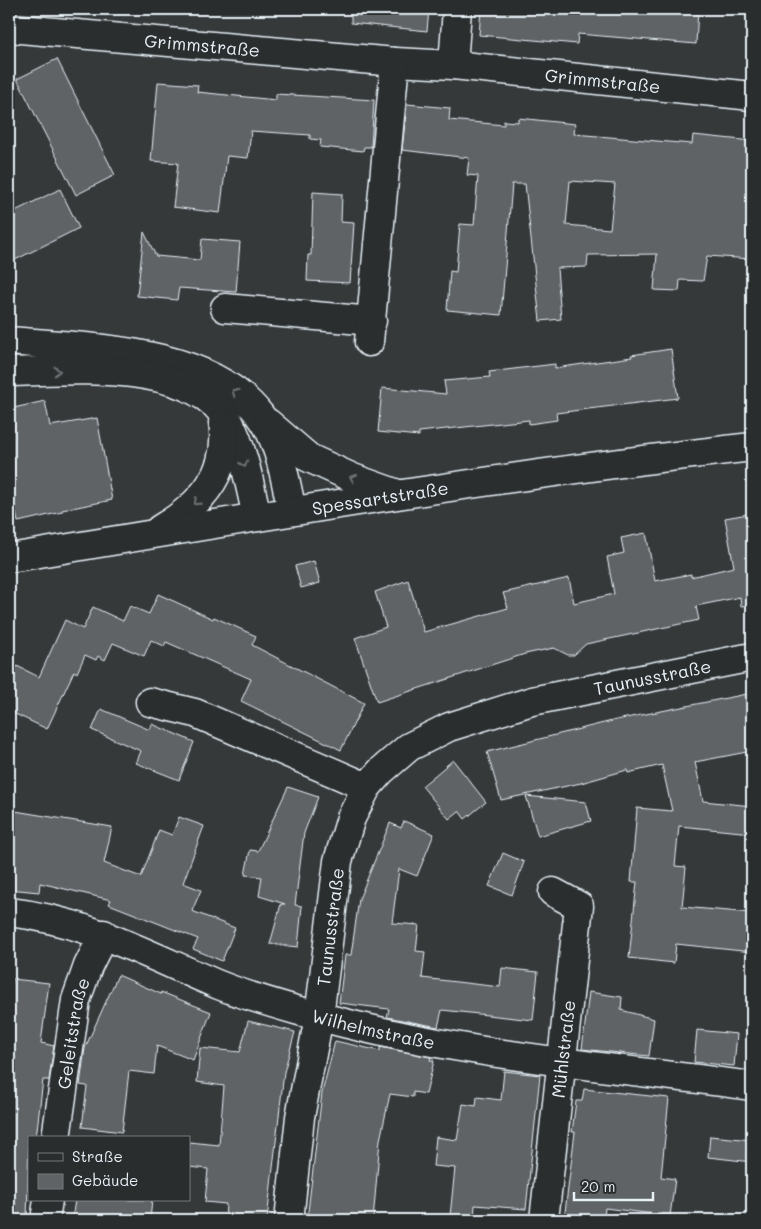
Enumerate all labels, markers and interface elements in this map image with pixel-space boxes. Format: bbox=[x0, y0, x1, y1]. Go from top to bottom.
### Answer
street label: Grimmstraße bbox=[143, 28, 261, 62]
street label: Grimmstraße bbox=[544, 63, 662, 98]
one-way arrow bbox=[54, 366, 62, 376]
one-way arrow bbox=[232, 390, 241, 398]
one-way arrow bbox=[238, 459, 248, 467]
one-way arrow bbox=[349, 474, 358, 484]
street label: Spessartstraße bbox=[310, 475, 450, 520]
one-way arrow bbox=[194, 496, 203, 505]
street label: Taunusstraße bbox=[592, 653, 713, 700]
street label: Taunusstraße bbox=[311, 866, 349, 988]
street label: Geleitstraße bbox=[51, 974, 95, 1091]
street label: Mühlstraße bbox=[546, 999, 580, 1099]
street label: Wilhelmstraße bbox=[309, 1003, 437, 1054]
legend bbox=[28, 1136, 190, 1202]
text: Straße bbox=[72, 1146, 123, 1166]
scale bar bbox=[574, 1169, 652, 1201]
text: Gebäude bbox=[72, 1170, 138, 1190]
text: 20 m bbox=[581, 1176, 615, 1196]

